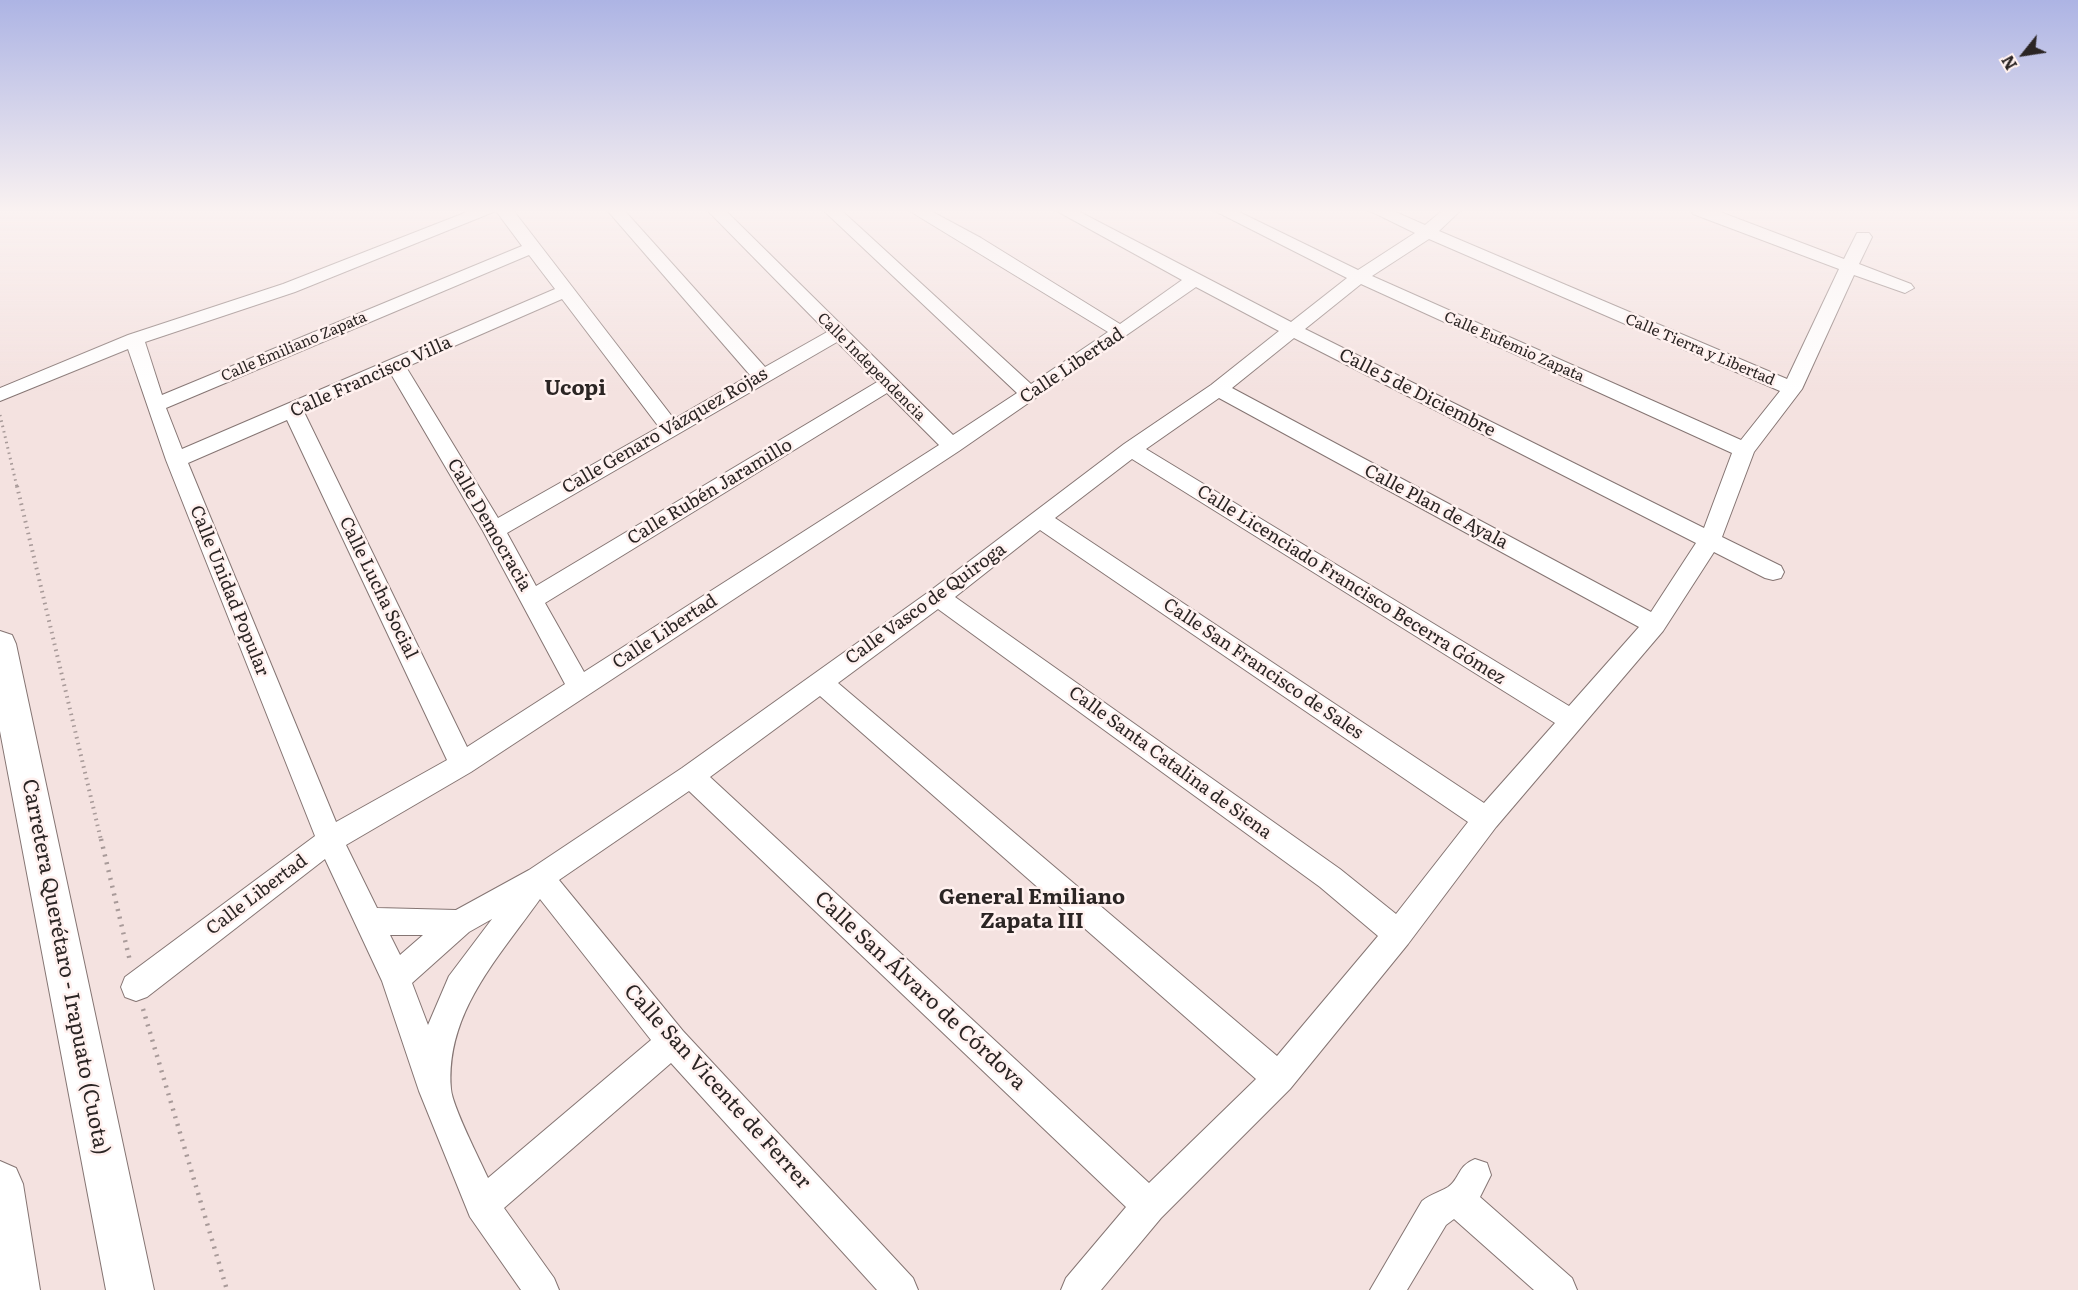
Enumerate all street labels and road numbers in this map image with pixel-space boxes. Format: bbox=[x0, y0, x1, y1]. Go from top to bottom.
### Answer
street label: Calle Emiliano Zapata bbox=[218, 308, 370, 386]
street label: Calle Eufemio Zapata bbox=[1441, 308, 1587, 386]
street label: Calle Independencia bbox=[813, 309, 929, 425]
street label: Calle Tierra y Libertad bbox=[1623, 310, 1777, 390]
street label: Calle Libertad bbox=[1016, 323, 1128, 409]
street label: Calle Francisco Villa bbox=[287, 332, 455, 422]
street label: Calle 5 de Diciembre bbox=[1335, 344, 1499, 442]
street label: Calle Genaro Vázquez Rojas bbox=[558, 363, 772, 499]
street label: Calle Rubén Jaramillo bbox=[624, 434, 796, 550]
street label: Calle Democracia bbox=[442, 455, 536, 595]
street label: Calle Plan de Ayala bbox=[1360, 460, 1512, 554]
street label: Calle Licenciado Francisco Becerra Gómez bbox=[1193, 481, 1509, 689]
street label: Calle Unidad Popular bbox=[185, 503, 273, 679]
street label: Calle Lucha Social bbox=[334, 513, 422, 663]
street label: Calle Vasco de Quiroga bbox=[842, 539, 1010, 669]
street label: Calle Libertad bbox=[609, 590, 721, 674]
street label: Calle San Francisco de Sales bbox=[1159, 594, 1367, 744]
street label: Calle Santa Catalina de Siena bbox=[1064, 682, 1276, 844]
street label: Carretera Querétaro - Irapuato (Cuota) bbox=[16, 777, 114, 1157]
street label: Calle Libertad bbox=[202, 850, 312, 940]
street label: Calle San Álvaro de Córdova bbox=[809, 886, 1031, 1096]
street label: Calle San Vicente de Ferrer bbox=[618, 979, 816, 1195]

